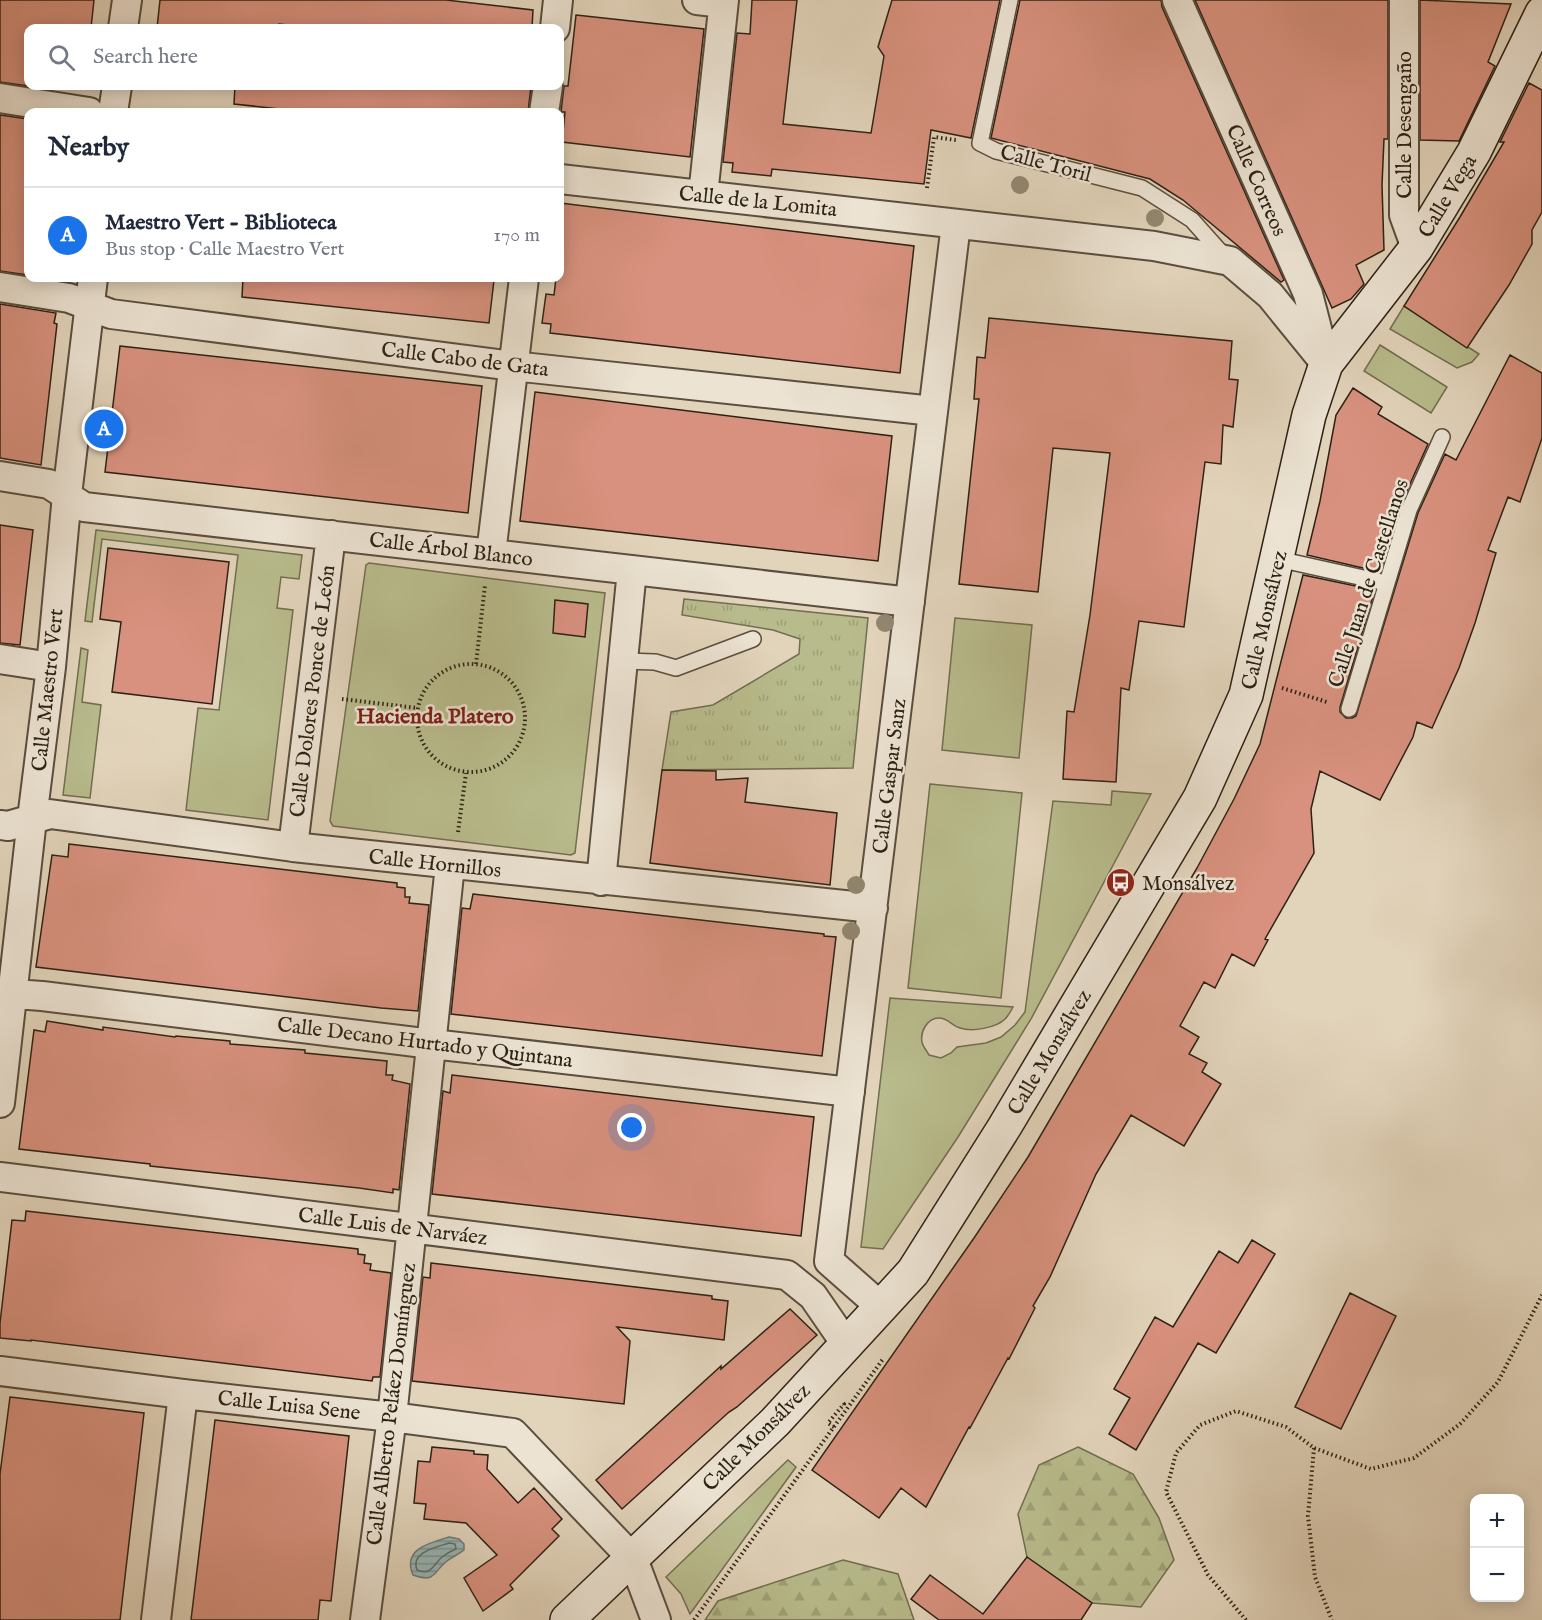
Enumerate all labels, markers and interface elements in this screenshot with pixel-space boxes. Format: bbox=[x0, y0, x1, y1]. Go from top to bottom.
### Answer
search box bbox=[24, 24, 564, 90]
icon: search bbox=[45, 41, 78, 74]
text: Search here bbox=[93, 43, 198, 71]
street label: Calle Desengaño bbox=[1392, 51, 1419, 199]
street label: Calle Correos bbox=[1219, 120, 1292, 241]
text: Nearby bbox=[48, 131, 129, 164]
street label: Calle Toril bbox=[997, 139, 1094, 190]
street label: Calle Vega bbox=[1413, 149, 1484, 243]
street label: Calle de la Lomita bbox=[677, 181, 839, 224]
text: Maestro Vert - Biblioteca bbox=[105, 209, 336, 237]
text: A bbox=[61, 223, 74, 248]
text: 170 m bbox=[494, 223, 540, 248]
text: Bus stop · Calle Maestro Vert bbox=[105, 237, 344, 262]
street label: Calle Cabo de Gata bbox=[380, 337, 551, 384]
pin: A bbox=[84, 406, 124, 452]
street label: Calle Juan de Castellanos bbox=[1323, 476, 1416, 691]
street label: Calle Árbol Blanco bbox=[367, 526, 534, 574]
street label: Calle Monsálvez bbox=[1236, 548, 1295, 693]
street label: Calle Dolores Ponce de León bbox=[285, 563, 342, 819]
street label: Calle Maestro Vert bbox=[27, 607, 70, 773]
street label: Calle Gaspar Sanz bbox=[868, 697, 913, 855]
district label: Hacienda Platero bbox=[356, 703, 514, 731]
street label: Calle Hornillos bbox=[367, 844, 503, 885]
bus stop icon: Monsálvez bbox=[1105, 867, 1137, 899]
place label: Monsálvez bbox=[1142, 871, 1235, 898]
street label: Calle Monsálvez bbox=[1002, 985, 1099, 1121]
street label: Calle Decano Hurtado y Quintana bbox=[276, 1012, 575, 1075]
your location bbox=[617, 1113, 646, 1142]
street label: Calle Luis de Narváez bbox=[297, 1202, 489, 1253]
street label: Calle Alberto Peláez Domínguez bbox=[362, 1261, 423, 1547]
street label: Calle Monsálvez bbox=[697, 1378, 817, 1498]
street label: Calle Luisa Sene bbox=[216, 1386, 362, 1427]
map controls bbox=[1470, 1494, 1524, 1602]
button: + bbox=[1470, 1494, 1524, 1548]
button: − bbox=[1470, 1548, 1524, 1602]

